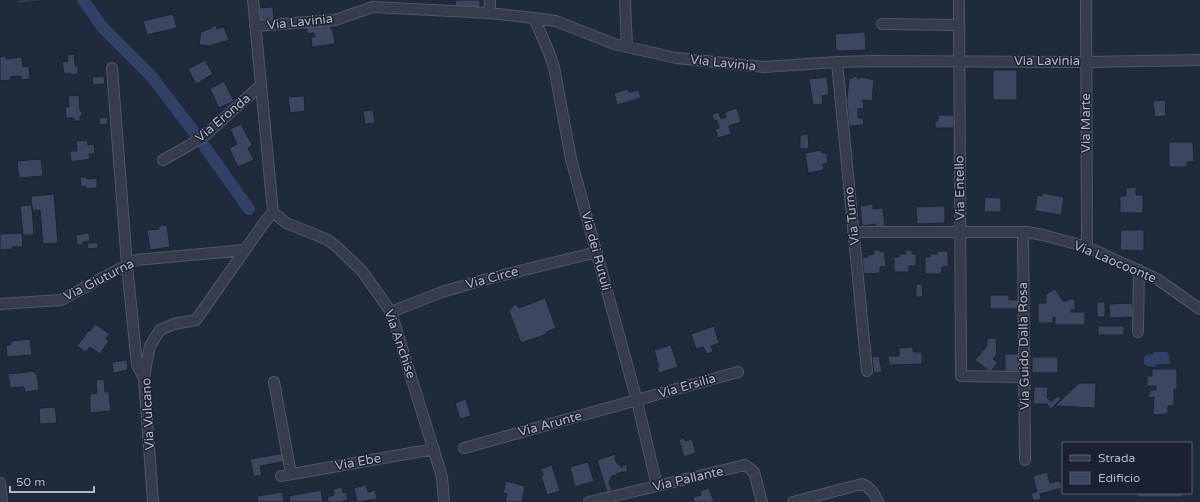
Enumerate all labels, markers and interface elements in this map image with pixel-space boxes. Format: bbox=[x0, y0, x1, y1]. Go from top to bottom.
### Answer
street label: Via Lavinia bbox=[266, 11, 334, 33]
street label: Via Lavinia bbox=[689, 52, 757, 74]
street label: Via Lavinia bbox=[1014, 53, 1080, 69]
street label: Via Eronda bbox=[192, 90, 254, 146]
street label: Via Marte bbox=[1078, 93, 1094, 153]
street label: Via Entello bbox=[951, 155, 969, 221]
street label: Via Turno bbox=[841, 186, 863, 246]
street label: Via dei Rutuli bbox=[578, 210, 614, 292]
street label: Via Laocoonte bbox=[1071, 237, 1159, 287]
street label: Via Giuturna bbox=[61, 255, 137, 305]
street label: Via Circe bbox=[464, 263, 520, 293]
street label: Via Guido Dalla Rosa bbox=[1015, 282, 1033, 410]
street label: Via Anchise bbox=[381, 307, 419, 381]
street label: Via Ersilia bbox=[656, 370, 718, 402]
street label: Via Vulcano bbox=[138, 377, 158, 451]
street label: Via Arunte bbox=[516, 408, 584, 440]
legend bbox=[1062, 442, 1192, 494]
street label: Via Ebe bbox=[334, 450, 382, 474]
text: Strada bbox=[1098, 451, 1135, 465]
street label: Via Pallante bbox=[651, 463, 725, 495]
scale bar bbox=[10, 468, 94, 494]
text: Edificio bbox=[1098, 471, 1140, 485]
text: 50 m bbox=[16, 475, 45, 489]

